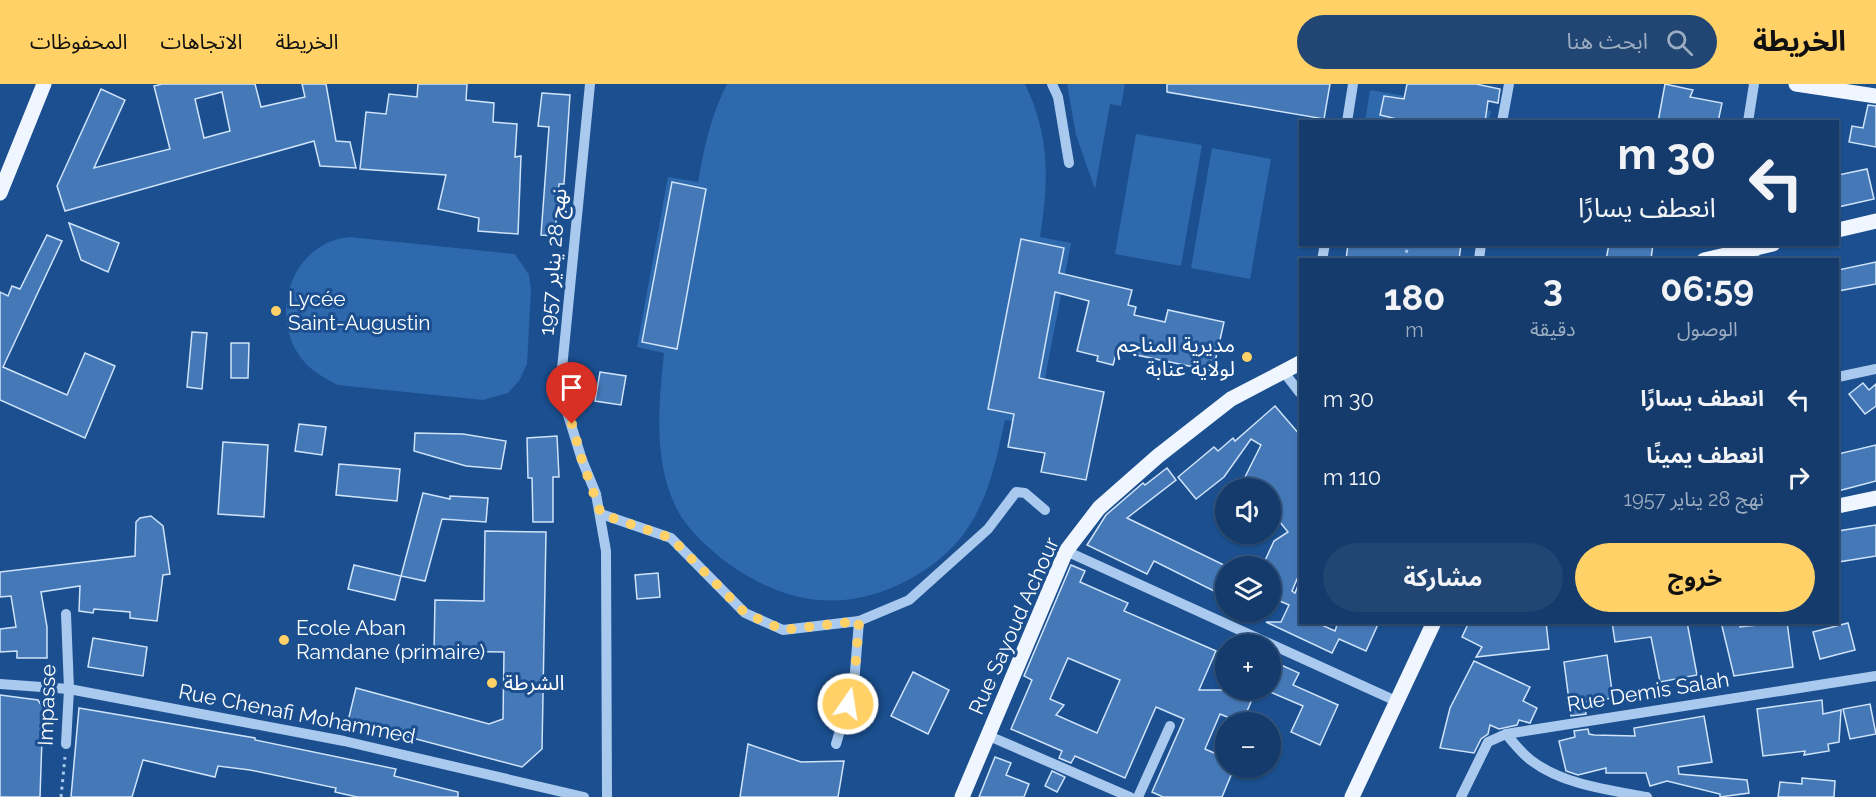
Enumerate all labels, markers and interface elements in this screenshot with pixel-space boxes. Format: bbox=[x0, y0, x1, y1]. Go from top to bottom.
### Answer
search box bbox=[1297, 15, 1717, 69]
text: الخريطة bbox=[1753, 25, 1846, 58]
icon: search bbox=[1663, 26, 1696, 59]
text: ابحث هنا bbox=[1567, 28, 1648, 54]
text: المحفوظات bbox=[30, 29, 127, 54]
text: الاتجاهات bbox=[160, 29, 242, 54]
text: الخريطة bbox=[275, 29, 338, 54]
text: 30 m bbox=[1618, 130, 1716, 179]
icon: left bbox=[1737, 144, 1815, 222]
street label: نهج 28 يناير 1957 bbox=[534, 187, 574, 337]
text: انعطف يسارًا bbox=[1578, 192, 1716, 223]
text: 3 bbox=[1543, 267, 1563, 309]
text: 06:59 bbox=[1660, 267, 1754, 309]
text: 180 bbox=[1384, 276, 1445, 318]
place label: Lycée Saint-Augustin bbox=[288, 286, 431, 335]
marker: Lycée Saint-Augustin bbox=[269, 304, 283, 318]
text: دقيقة bbox=[1530, 317, 1576, 341]
text: الوصول bbox=[1677, 317, 1738, 341]
text: m bbox=[1405, 318, 1424, 342]
place label: مديرية المناجم لولاية عنابة bbox=[1117, 332, 1235, 381]
marker: مديرية المناجم لولاية عنابة bbox=[1240, 350, 1254, 364]
pin bbox=[546, 362, 597, 424]
icon: arrive bbox=[555, 371, 588, 404]
icon: left bbox=[1782, 383, 1815, 416]
text: انعطف يسارًا bbox=[1641, 385, 1764, 411]
text: 30 m bbox=[1323, 386, 1374, 412]
text: انعطف يمينًا bbox=[1646, 442, 1764, 468]
icon: right bbox=[1782, 461, 1815, 494]
text: 110 m bbox=[1323, 464, 1381, 490]
map controls bbox=[1215, 478, 1281, 778]
button: sound bbox=[1215, 478, 1281, 544]
text: نهج 28 يناير 1957 bbox=[1624, 487, 1764, 511]
street label: Rue Sayoud Achour bbox=[963, 533, 1064, 718]
button: مشاركة bbox=[1323, 543, 1563, 612]
button: خروج bbox=[1575, 543, 1815, 612]
button: layers bbox=[1215, 556, 1281, 622]
place label: Ecole Aban Ramdane (primaire) bbox=[296, 615, 485, 664]
marker: Ecole Aban Ramdane (primaire) bbox=[277, 633, 291, 647]
button: + bbox=[1215, 634, 1281, 700]
street label: Impasse bbox=[33, 664, 60, 746]
street label: Rue Demis Salah bbox=[1565, 666, 1731, 717]
place label: الشرطة bbox=[504, 670, 564, 695]
position arrow bbox=[816, 672, 880, 736]
marker: الشرطة bbox=[485, 676, 499, 690]
street label: Rue Chenafi Mohammed bbox=[177, 678, 418, 749]
button: − bbox=[1215, 712, 1281, 778]

